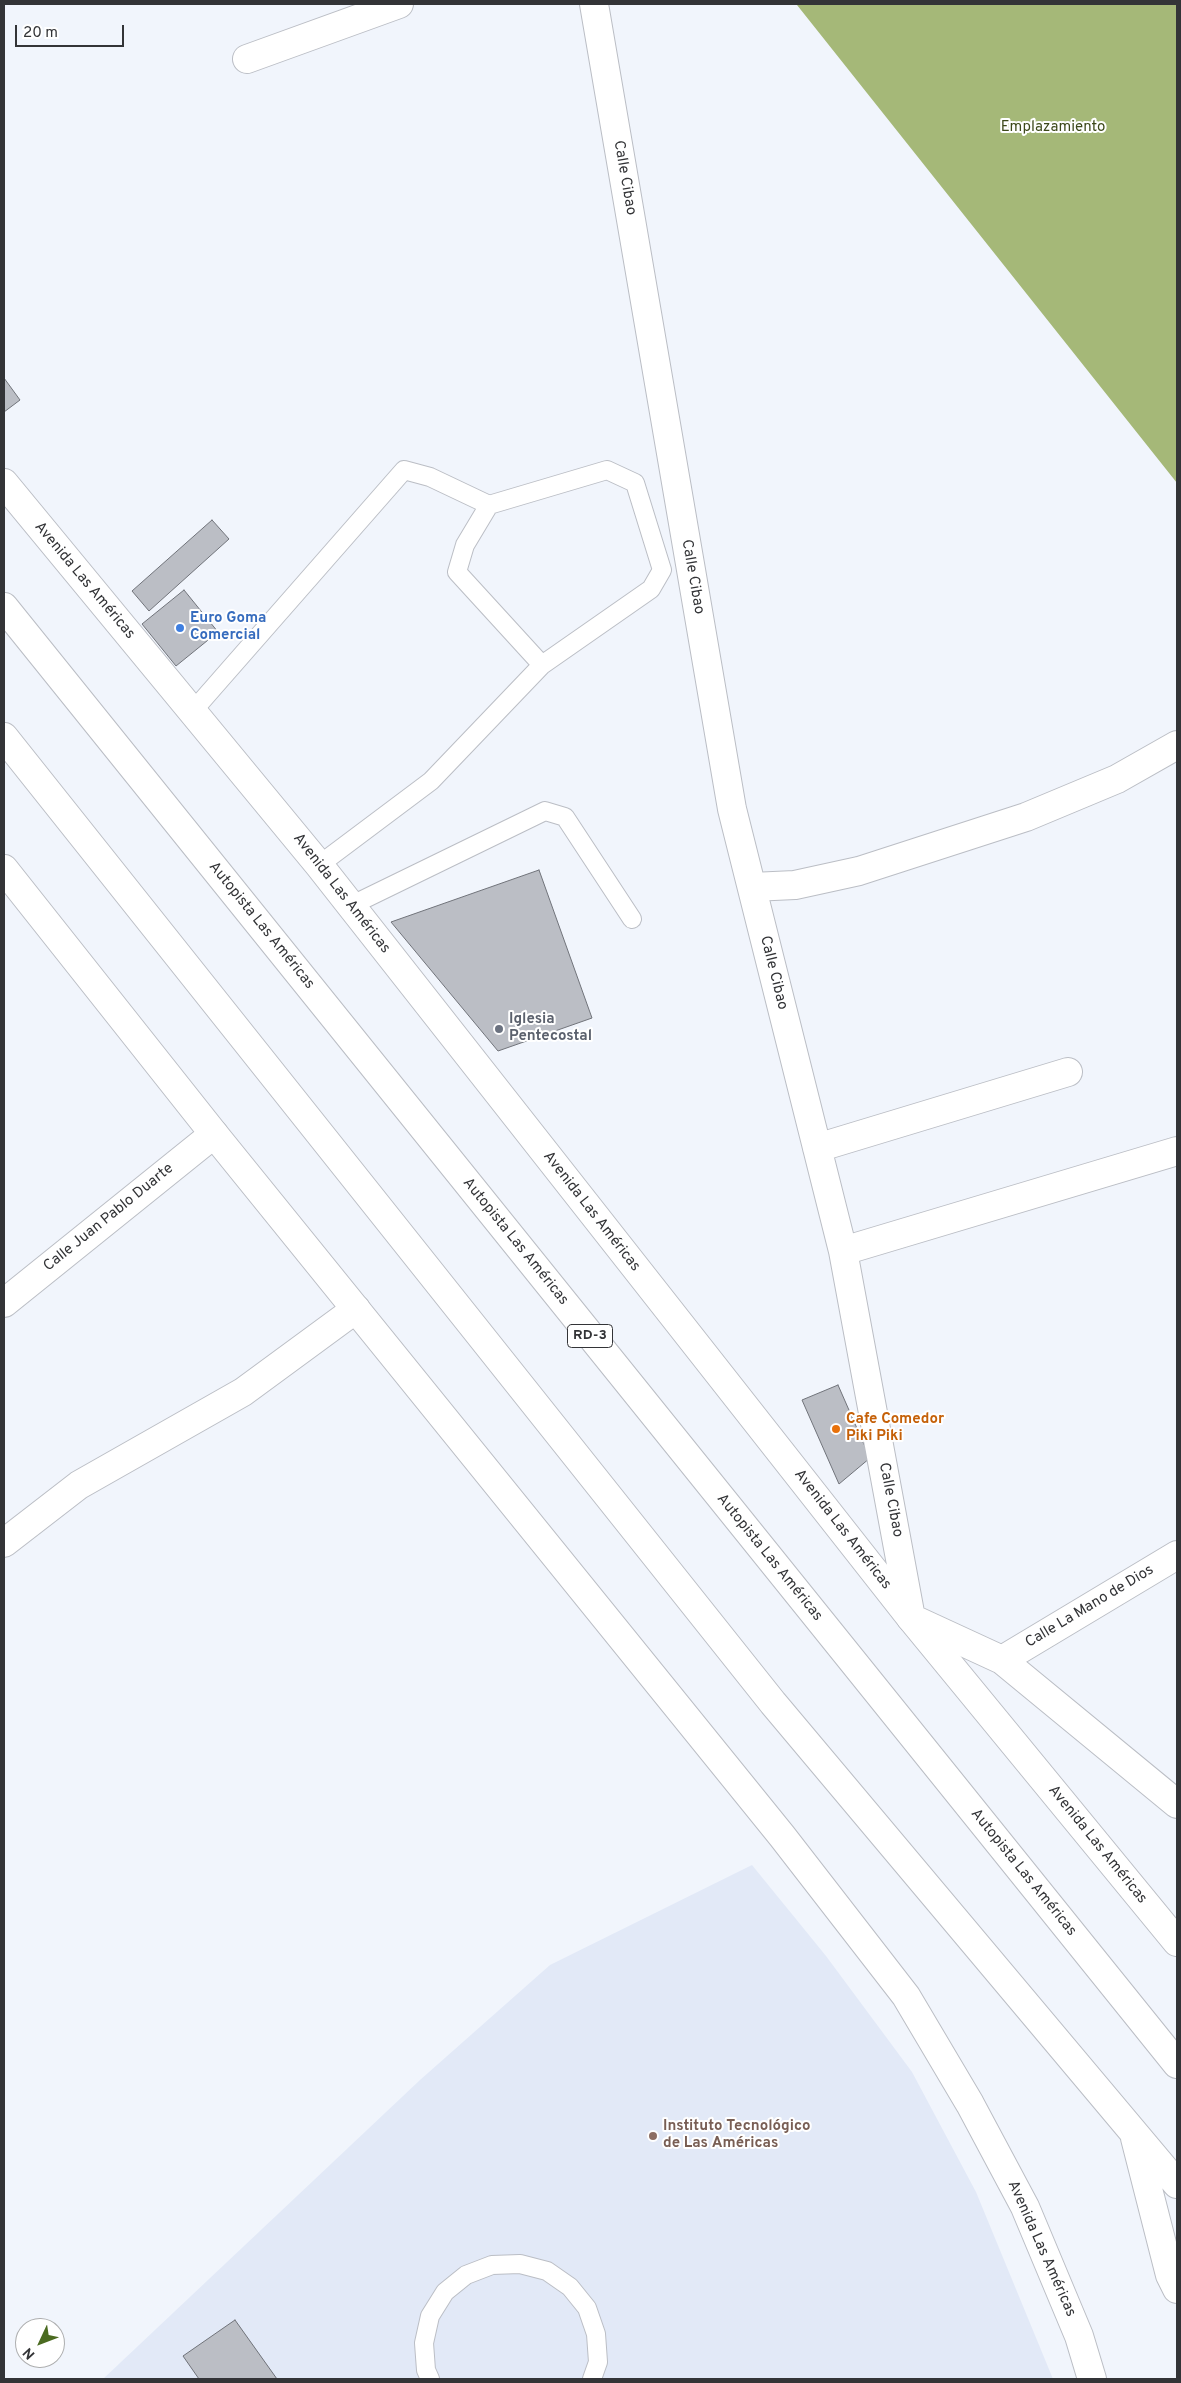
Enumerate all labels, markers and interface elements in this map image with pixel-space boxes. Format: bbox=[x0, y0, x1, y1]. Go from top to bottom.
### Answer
scale bar bbox=[18, 15, 126, 47]
text: 20 m bbox=[23, 24, 58, 43]
park label: Emplazamiento bbox=[1001, 119, 1105, 137]
street label: Calle Cibao bbox=[609, 139, 639, 217]
street label: Avenida Las Américas bbox=[30, 519, 138, 643]
street label: Calle Cibao bbox=[677, 538, 707, 616]
place label: Euro Goma Comercial bbox=[190, 610, 266, 645]
marker: Euro Goma Comercial bbox=[174, 622, 186, 634]
street label: Avenida Las Américas bbox=[289, 830, 393, 958]
street label: Autopista Las Américas bbox=[204, 859, 318, 993]
street label: Calle Cibao bbox=[755, 934, 791, 1012]
place label: Iglesia Pentecostal bbox=[509, 1011, 592, 1046]
marker: Iglesia Pentecostal bbox=[493, 1023, 505, 1035]
street label: Avenida Las Américas bbox=[539, 1148, 643, 1276]
street label: Calle Juan Pablo Duarte bbox=[41, 1160, 177, 1276]
street label: Autopista Las Américas bbox=[458, 1175, 572, 1309]
road number: RD-3 bbox=[568, 1324, 612, 1348]
place label: Cafe Comedor Piki Piki bbox=[846, 1411, 944, 1446]
marker: Cafe Comedor Piki Piki bbox=[830, 1423, 842, 1435]
street label: Calle Cibao bbox=[874, 1461, 906, 1539]
street label: Avenida Las Américas bbox=[790, 1466, 894, 1594]
street label: Autopista Las Américas bbox=[712, 1491, 826, 1625]
street label: Calle La Mano de Dios bbox=[1023, 1562, 1157, 1652]
street label: Avenida Las Américas bbox=[1044, 1782, 1150, 1908]
street label: Autopista Las Américas bbox=[966, 1806, 1080, 1940]
place label: Instituto Tecnológico de Las Américas bbox=[663, 2118, 811, 2153]
marker: Instituto Tecnológico de Las Américas bbox=[647, 2130, 659, 2142]
street label: Avenida Las Américas bbox=[1003, 2178, 1079, 2320]
north arrow bbox=[15, 2318, 65, 2368]
text: N bbox=[20, 2343, 39, 2362]

